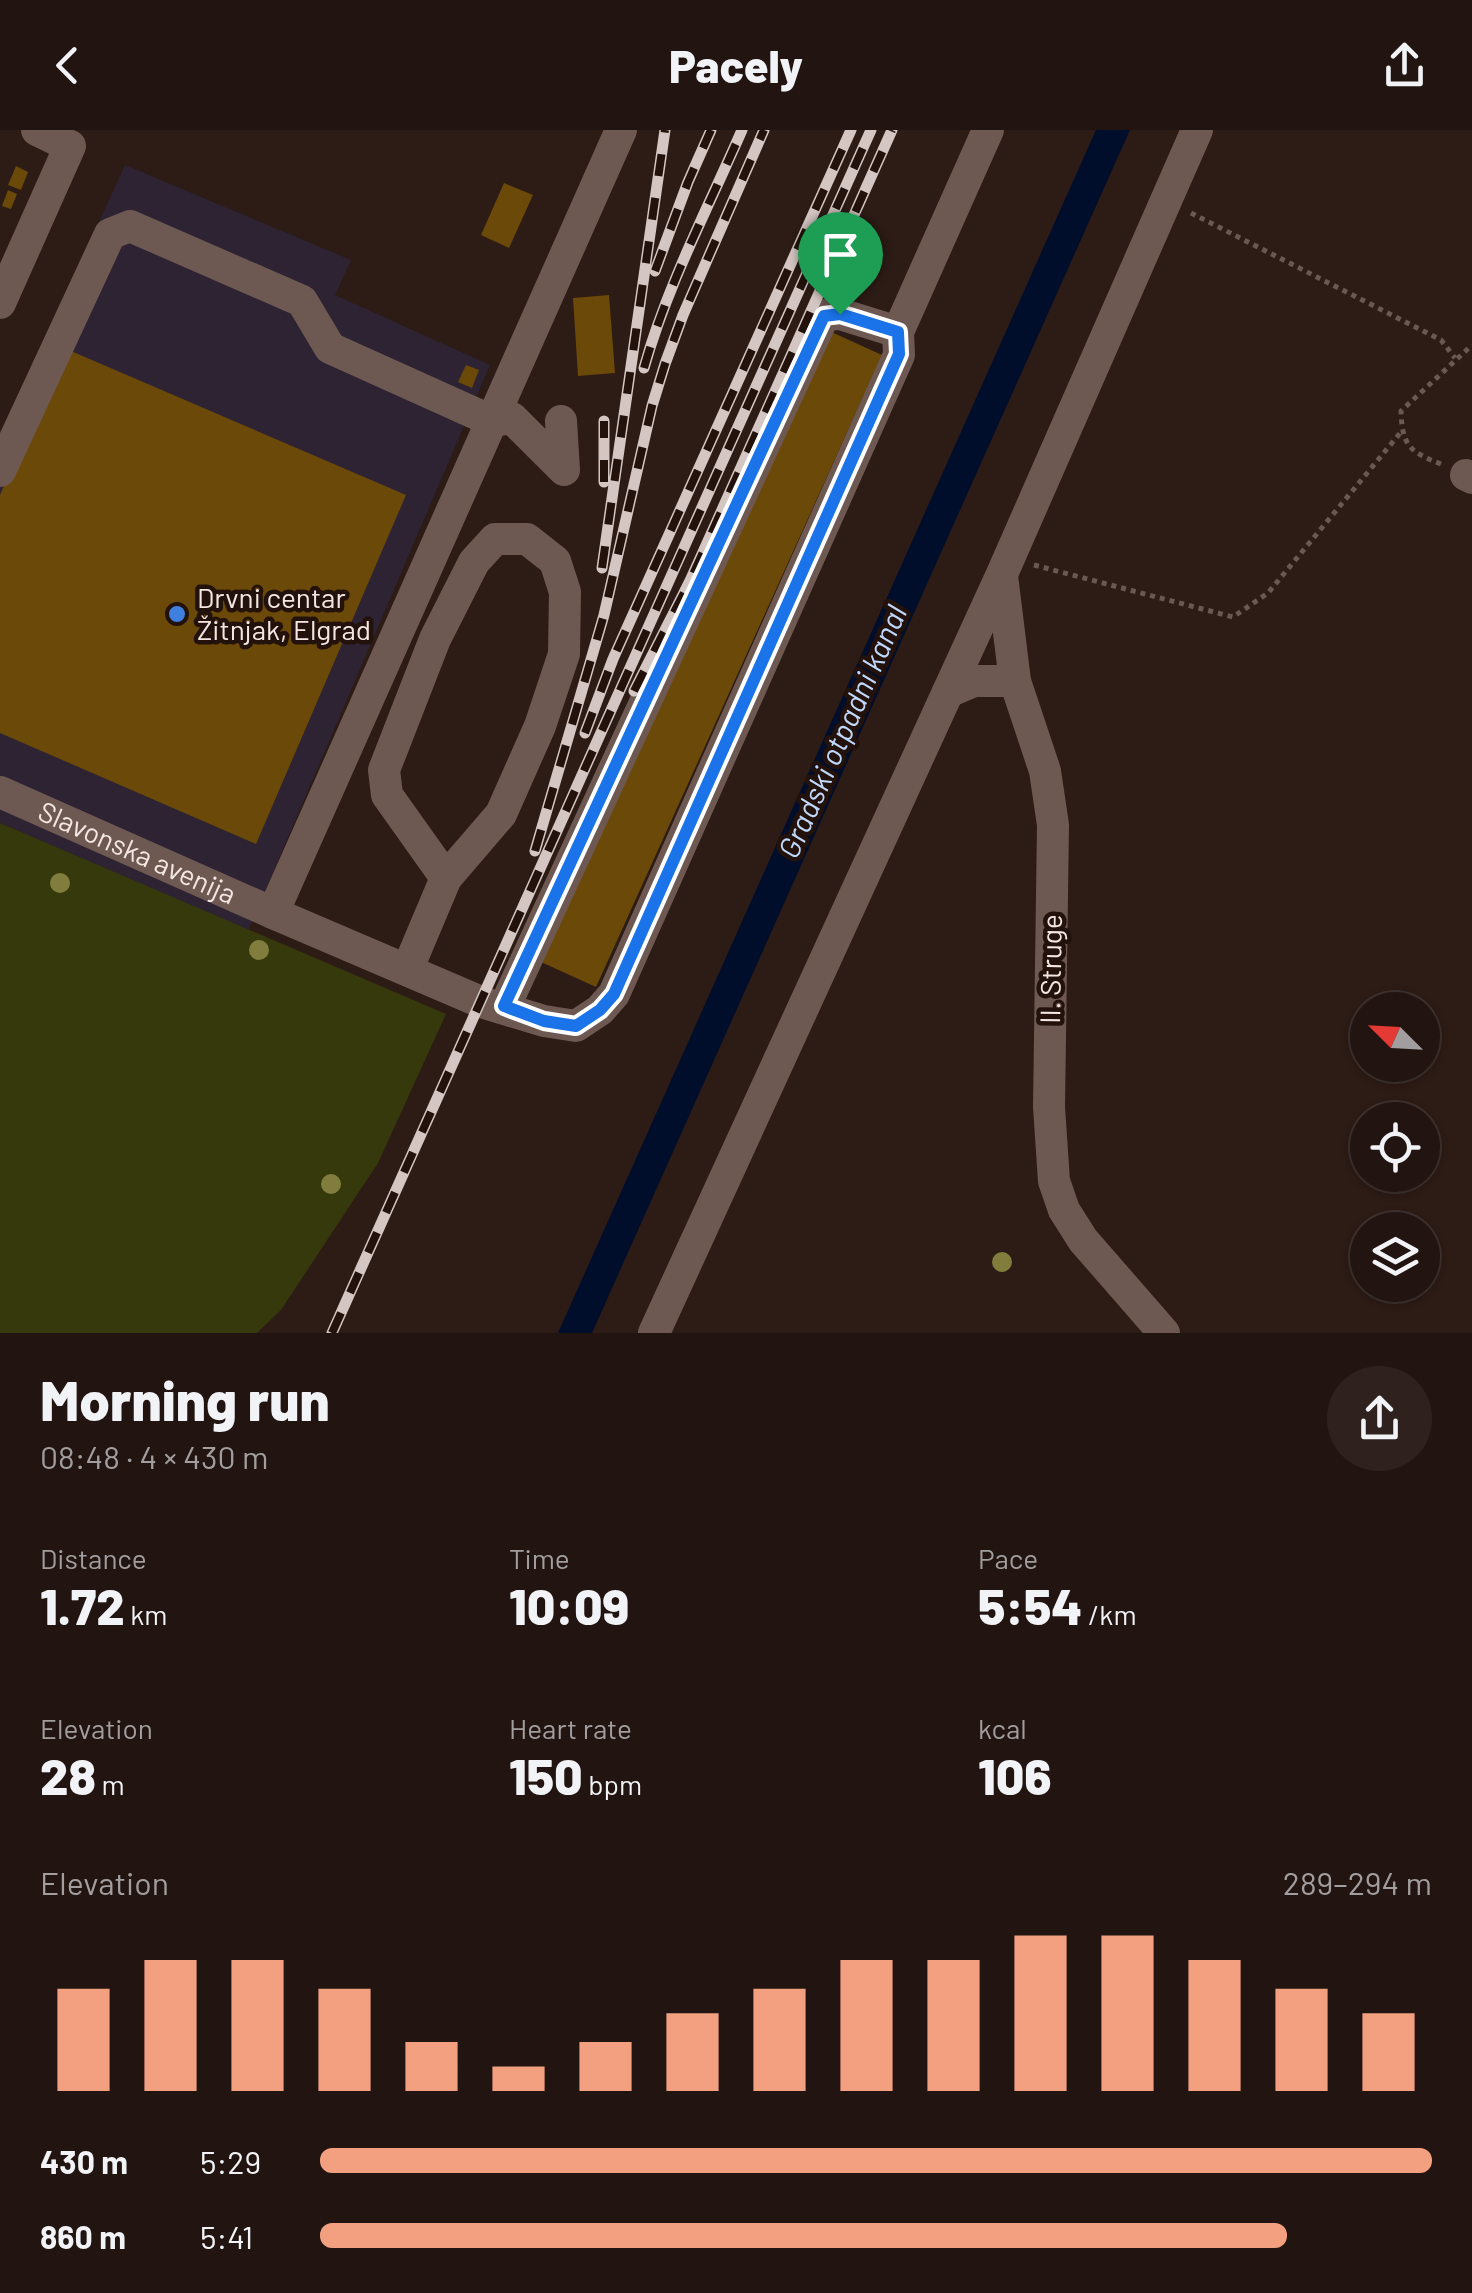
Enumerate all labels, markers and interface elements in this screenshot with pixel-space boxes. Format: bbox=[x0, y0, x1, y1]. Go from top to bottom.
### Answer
icon: back bbox=[40, 38, 95, 93]
text: Pacely bbox=[669, 38, 803, 92]
icon: share bbox=[1377, 38, 1432, 93]
pin bbox=[798, 212, 883, 315]
icon: arrive bbox=[813, 227, 868, 282]
place label: Drvni centar Žitnjak, Elgrad bbox=[197, 580, 371, 646]
water label: Gradski otpadni kanal bbox=[769, 599, 913, 863]
marker: Drvni centar Žitnjak, Elgrad bbox=[166, 603, 188, 625]
street label: Slavonska avenija bbox=[33, 793, 242, 910]
street label: II. Struge bbox=[1032, 914, 1068, 1024]
north arrow bbox=[1350, 992, 1440, 1082]
map controls bbox=[1350, 992, 1440, 1302]
button: locate bbox=[1350, 1102, 1440, 1192]
button: layers bbox=[1350, 1212, 1440, 1302]
text: Morning run bbox=[40, 1366, 330, 1432]
button: share bbox=[1327, 1366, 1432, 1471]
text: 08:48 · 4 × 430 m bbox=[40, 1437, 268, 1475]
text: Distance bbox=[40, 1541, 147, 1575]
text: Time bbox=[509, 1541, 570, 1575]
text: Pace bbox=[978, 1541, 1038, 1575]
text: 1.72 bbox=[40, 1575, 125, 1635]
text: 10:09 bbox=[509, 1575, 629, 1635]
text: 5:54 bbox=[978, 1575, 1083, 1635]
text: km bbox=[125, 1597, 168, 1631]
text: /km bbox=[1083, 1597, 1137, 1631]
text: Elevation bbox=[40, 1711, 153, 1745]
text: Heart rate bbox=[509, 1711, 632, 1745]
text: kcal bbox=[978, 1711, 1027, 1745]
text: 28 bbox=[40, 1745, 96, 1805]
text: 150 bbox=[509, 1745, 583, 1805]
text: 106 bbox=[978, 1745, 1052, 1805]
text: m bbox=[96, 1767, 125, 1801]
text: bpm bbox=[583, 1767, 642, 1801]
text: Elevation bbox=[40, 1863, 169, 1901]
text: 289–294 m bbox=[1283, 1863, 1432, 1901]
text: 430 m bbox=[40, 2142, 128, 2180]
text: 5:29 bbox=[200, 2142, 261, 2180]
text: 860 m bbox=[40, 2217, 126, 2255]
text: 5:41 bbox=[200, 2217, 253, 2255]

